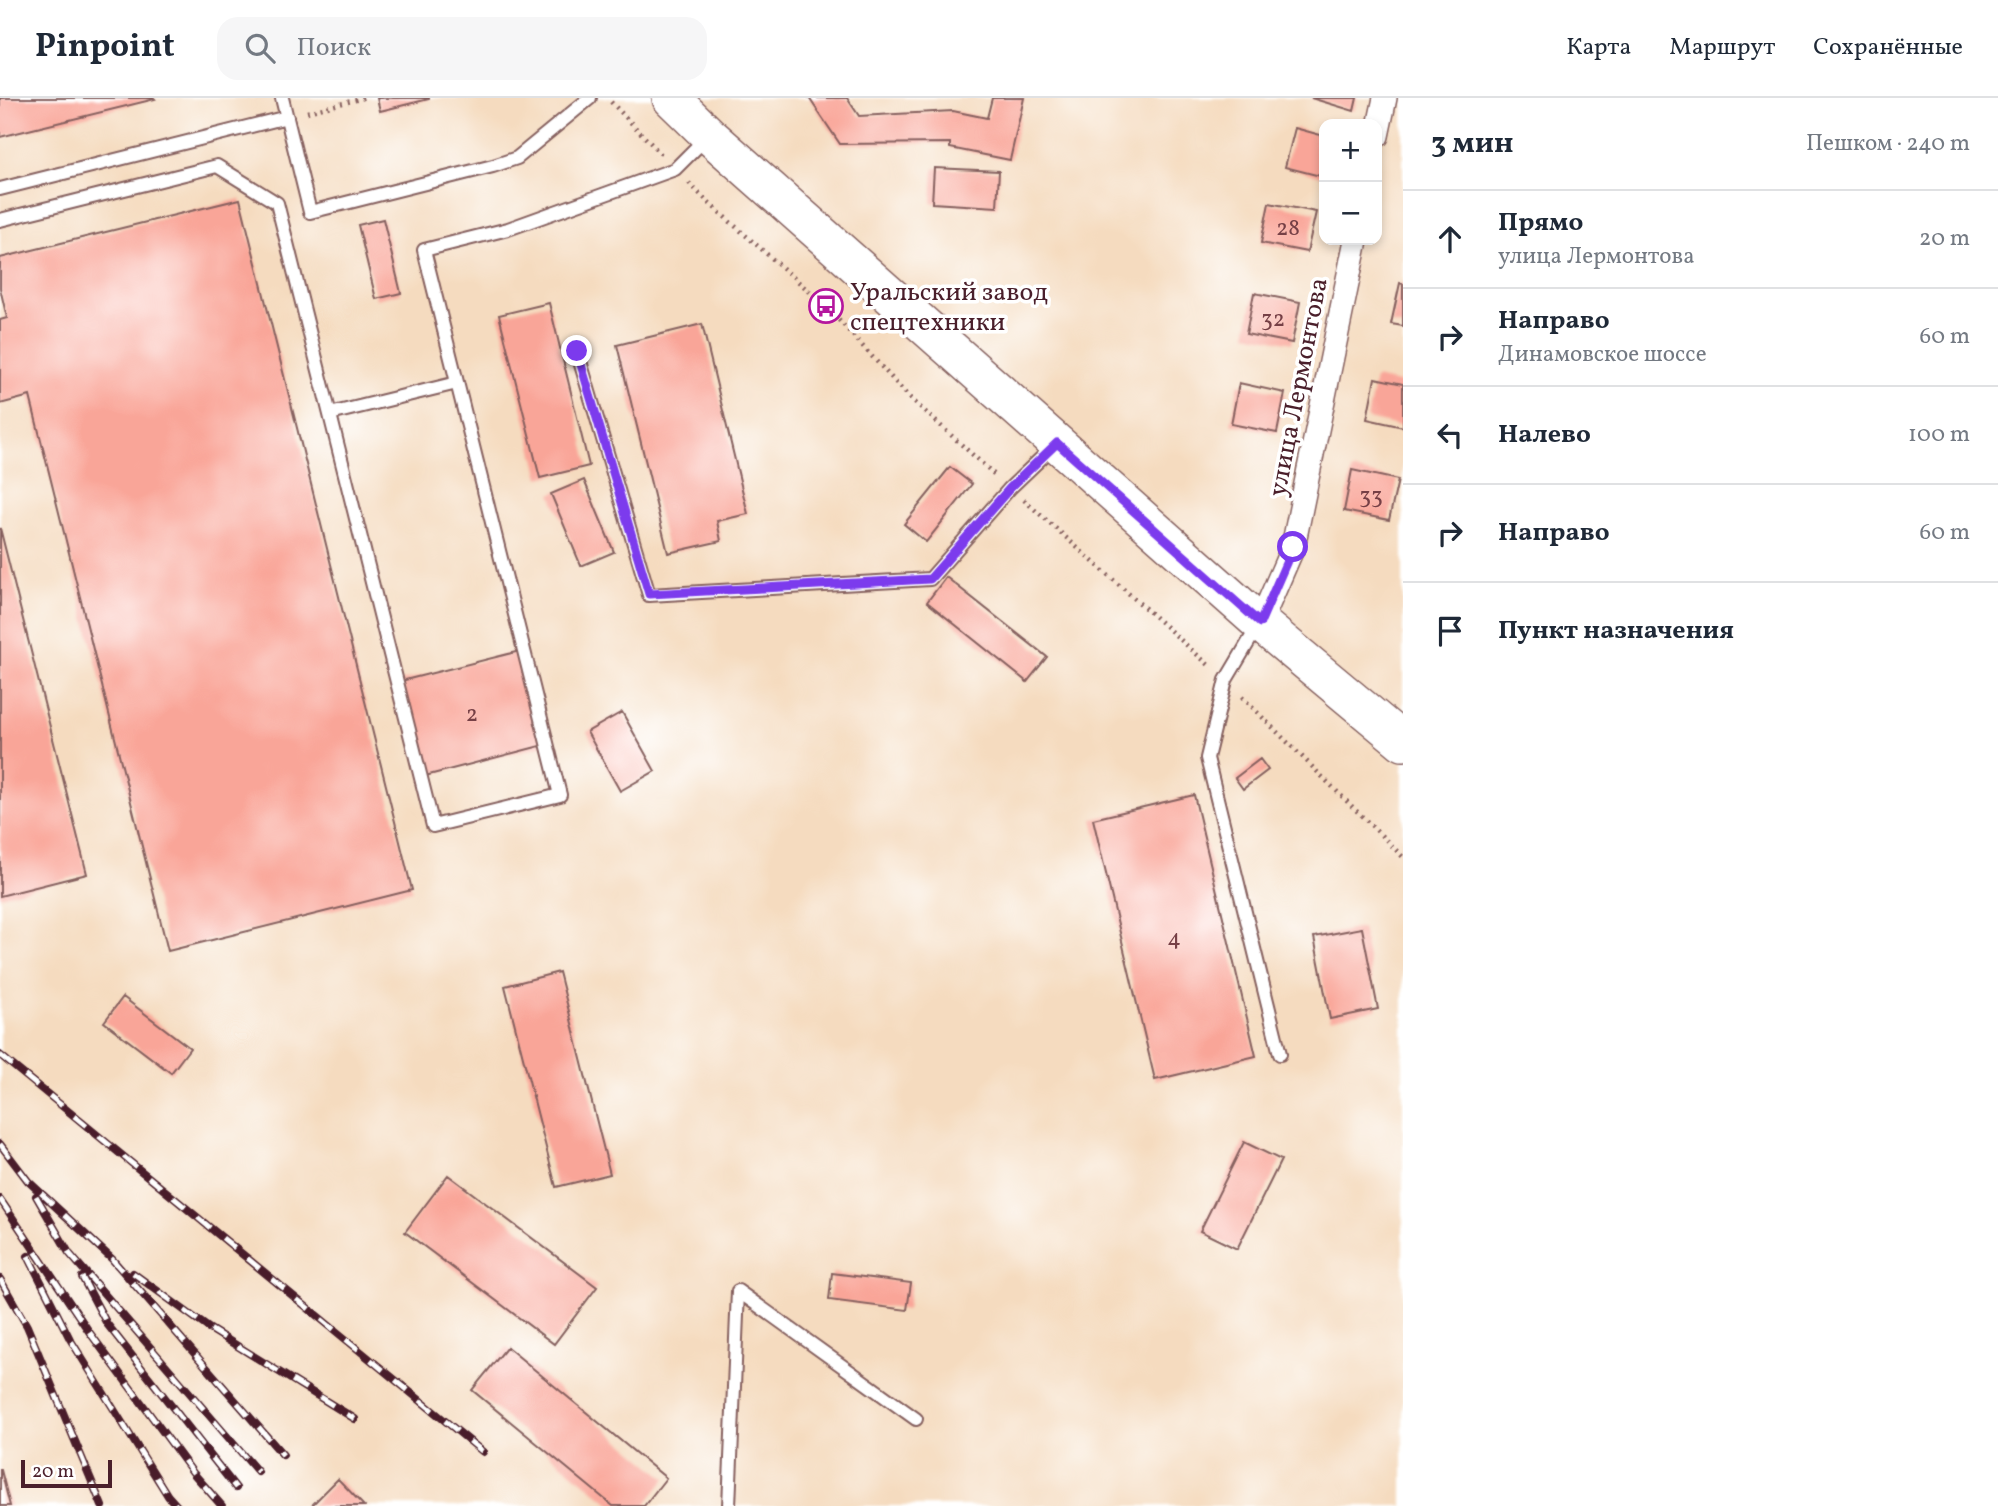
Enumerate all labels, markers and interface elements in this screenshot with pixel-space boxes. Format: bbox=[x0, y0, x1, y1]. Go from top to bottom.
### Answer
search box bbox=[217, 17, 707, 80]
text: Pinpoint bbox=[35, 25, 175, 71]
icon: search bbox=[241, 29, 279, 67]
text: Поиск bbox=[297, 30, 371, 66]
text: Карта bbox=[1566, 31, 1631, 65]
text: Маршрут bbox=[1669, 31, 1775, 65]
text: Сохранённые bbox=[1813, 31, 1963, 65]
map controls bbox=[1319, 119, 1382, 245]
button: + bbox=[1319, 119, 1382, 182]
text: 3 мин bbox=[1431, 123, 1514, 165]
text: Пешком · 240 m bbox=[1806, 128, 1970, 160]
button: − bbox=[1319, 182, 1382, 245]
text: Прямо bbox=[1498, 205, 1583, 241]
house number: 28 bbox=[1276, 213, 1300, 245]
icon: ahead bbox=[1431, 220, 1469, 258]
text: 20 m bbox=[1919, 223, 1970, 255]
text: улица Лермонтова bbox=[1498, 241, 1695, 273]
place label: Уральский завод спецтехники bbox=[850, 275, 1048, 341]
street label: улица Лермонтова bbox=[1260, 275, 1338, 500]
bus stop icon: Уральский завод спецтехники bbox=[807, 287, 845, 325]
text: Направо bbox=[1498, 303, 1610, 339]
house number: 32 bbox=[1261, 304, 1285, 336]
icon: right bbox=[1431, 318, 1469, 356]
text: 60 m bbox=[1920, 321, 1970, 353]
route end bbox=[561, 335, 592, 366]
text: Динамовское шоссе bbox=[1498, 339, 1707, 371]
icon: left bbox=[1431, 416, 1469, 454]
text: Налево bbox=[1498, 417, 1591, 453]
text: 100 m bbox=[1908, 419, 1970, 451]
house number: 33 bbox=[1359, 481, 1383, 513]
icon: right bbox=[1431, 514, 1469, 552]
text: Направо bbox=[1498, 515, 1610, 551]
text: 60 m bbox=[1920, 517, 1970, 549]
route start bbox=[1277, 531, 1308, 562]
icon: arrive bbox=[1431, 612, 1469, 650]
text: Пункт назначения bbox=[1498, 613, 1734, 649]
house number: 2 bbox=[466, 699, 478, 731]
house number: 4 bbox=[1167, 923, 1181, 955]
scale bar bbox=[21, 1457, 112, 1489]
text: 20 m bbox=[32, 1459, 74, 1485]

